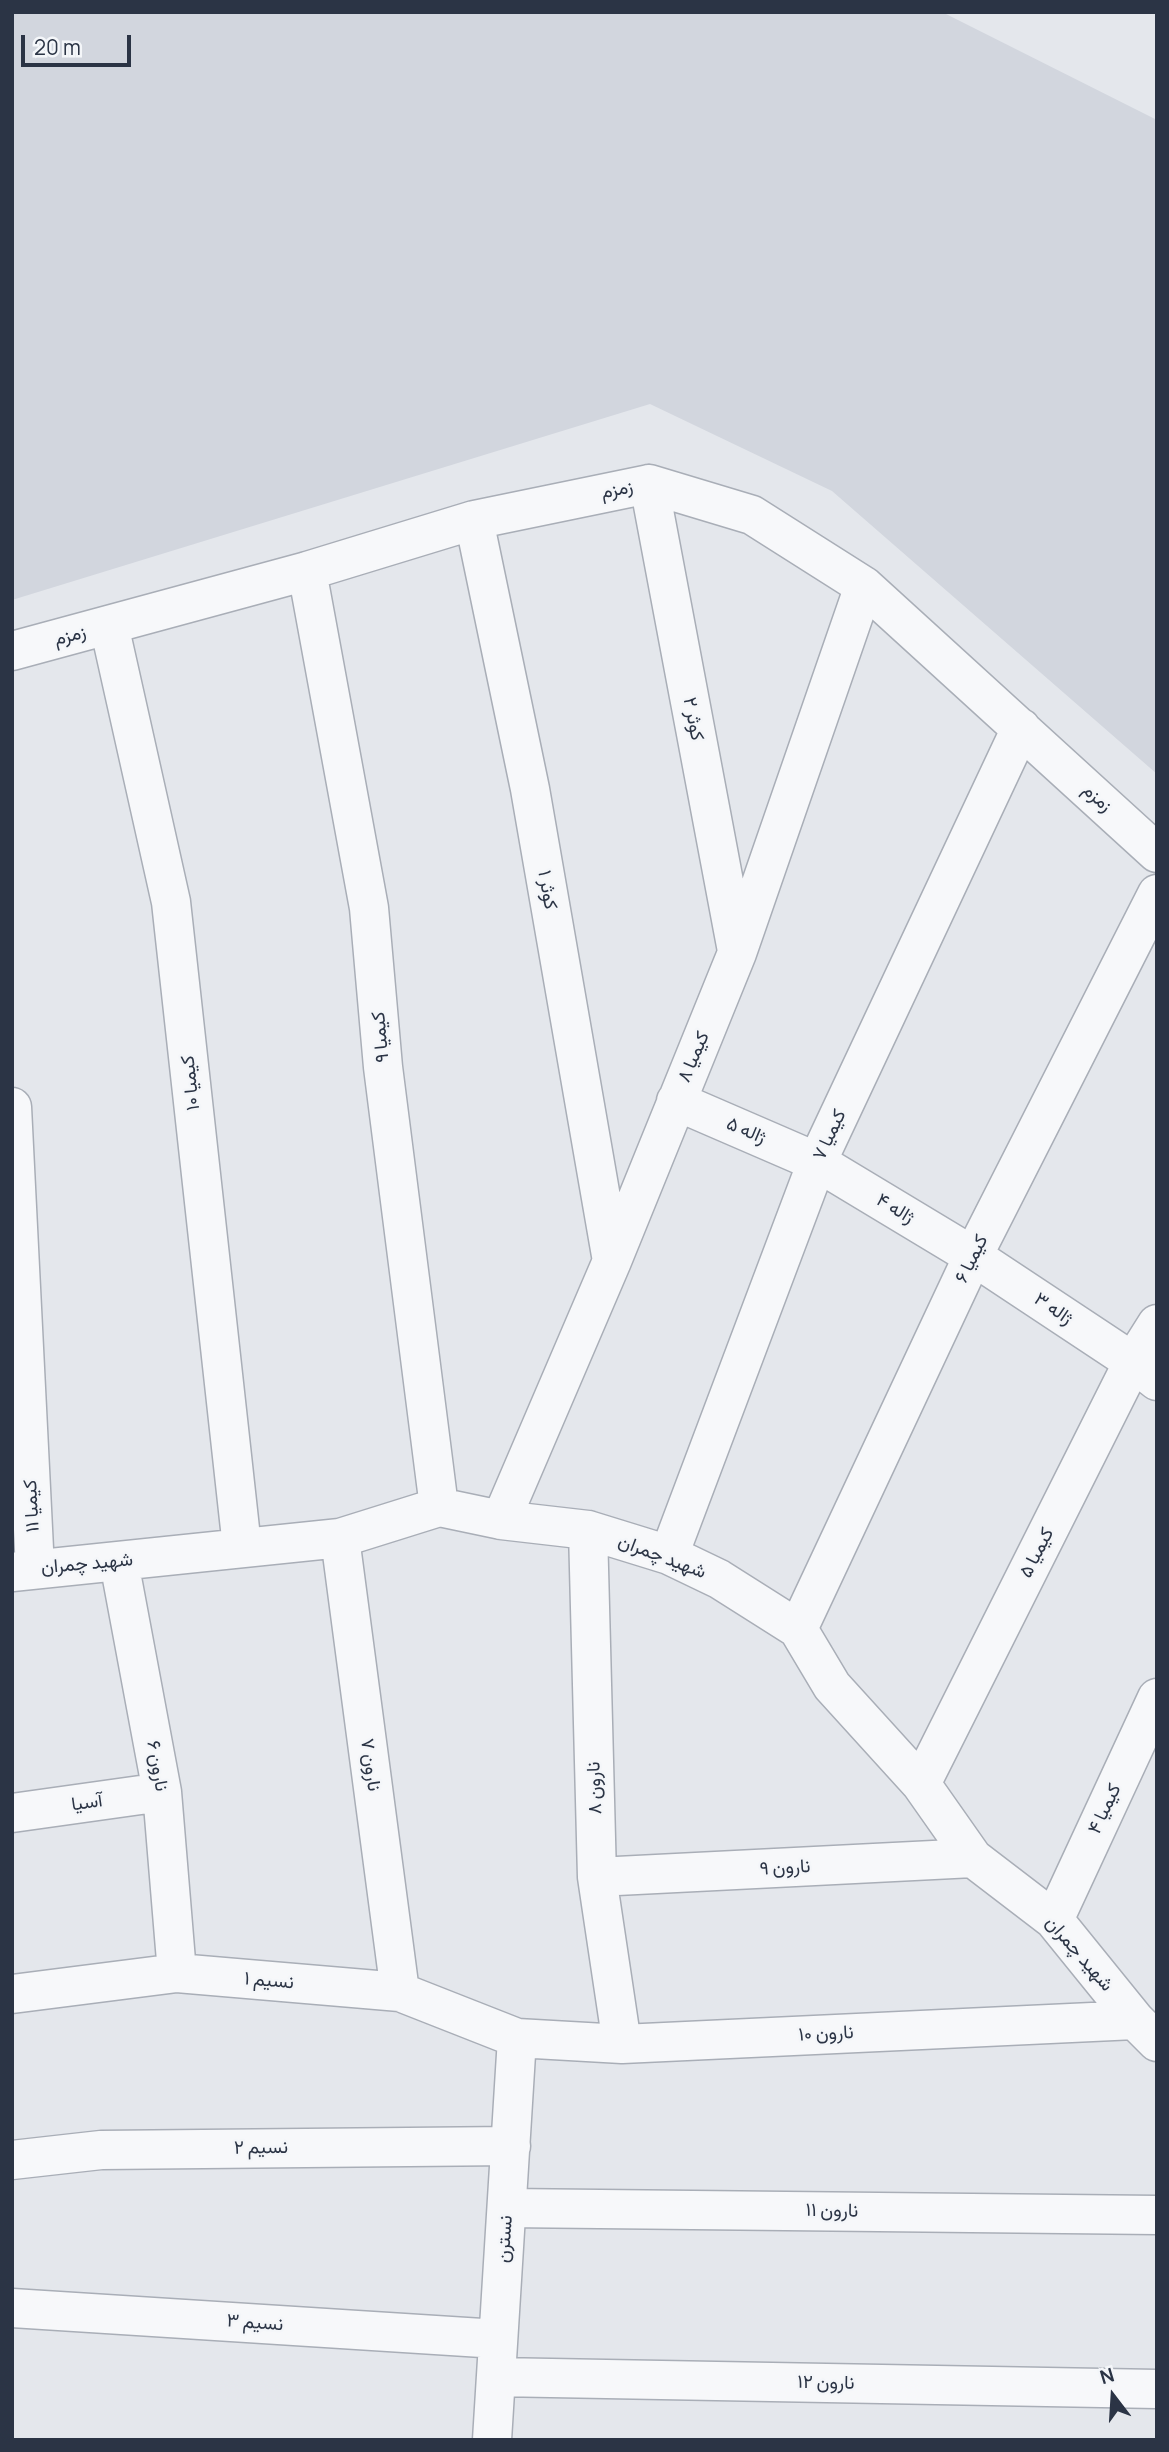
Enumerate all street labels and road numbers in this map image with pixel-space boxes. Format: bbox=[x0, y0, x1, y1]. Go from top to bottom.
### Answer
street label: زمزم bbox=[599, 475, 635, 505]
street label: زمزم bbox=[51, 621, 89, 651]
street label: کوثر ۲ bbox=[678, 695, 708, 743]
street label: زمزم bbox=[1077, 779, 1117, 817]
street label: کوثر ۱ bbox=[532, 869, 562, 911]
street label: کیمیا ۹ bbox=[367, 1011, 395, 1063]
street label: کیمیا ۸ bbox=[673, 1028, 715, 1086]
street label: کیمیا ۱۰ bbox=[177, 1054, 205, 1112]
street label: کیمیا ۷ bbox=[808, 1106, 852, 1164]
street label: ژاله ۵ bbox=[723, 1113, 769, 1149]
street label: ژاله ۴ bbox=[872, 1189, 918, 1229]
street label: کیمیا ۶ bbox=[951, 1231, 993, 1287]
street label: ژاله ۳ bbox=[1029, 1288, 1077, 1330]
street label: کیمیا ۱۱ bbox=[19, 1479, 45, 1533]
street label: کیمیا ۵ bbox=[1015, 1524, 1059, 1582]
street label: شهید چمران bbox=[615, 1530, 709, 1584]
street label: شهید چمران bbox=[40, 1549, 134, 1579]
street label: نارون ۷ bbox=[355, 1737, 385, 1793]
street label: نارون ۶ bbox=[141, 1739, 173, 1793]
street label: نارون ۸ bbox=[583, 1761, 607, 1815]
street label: کیمیا ۴ bbox=[1084, 1780, 1126, 1838]
street label: آسیا bbox=[70, 1790, 104, 1816]
street label: نارون ۹ bbox=[759, 1855, 811, 1881]
street label: شهید چمران bbox=[1040, 1912, 1118, 1996]
street label: نسیم ۱ bbox=[243, 1967, 295, 1995]
street label: نارون ۱۰ bbox=[798, 2021, 854, 2047]
street label: نسیم ۲ bbox=[234, 2136, 288, 2160]
street label: نارون ۱۱ bbox=[805, 2199, 859, 2223]
street label: نسترن bbox=[492, 2214, 518, 2264]
street label: نسیم ۳ bbox=[226, 2310, 284, 2336]
street label: نارون ۱۲ bbox=[797, 2371, 855, 2395]

